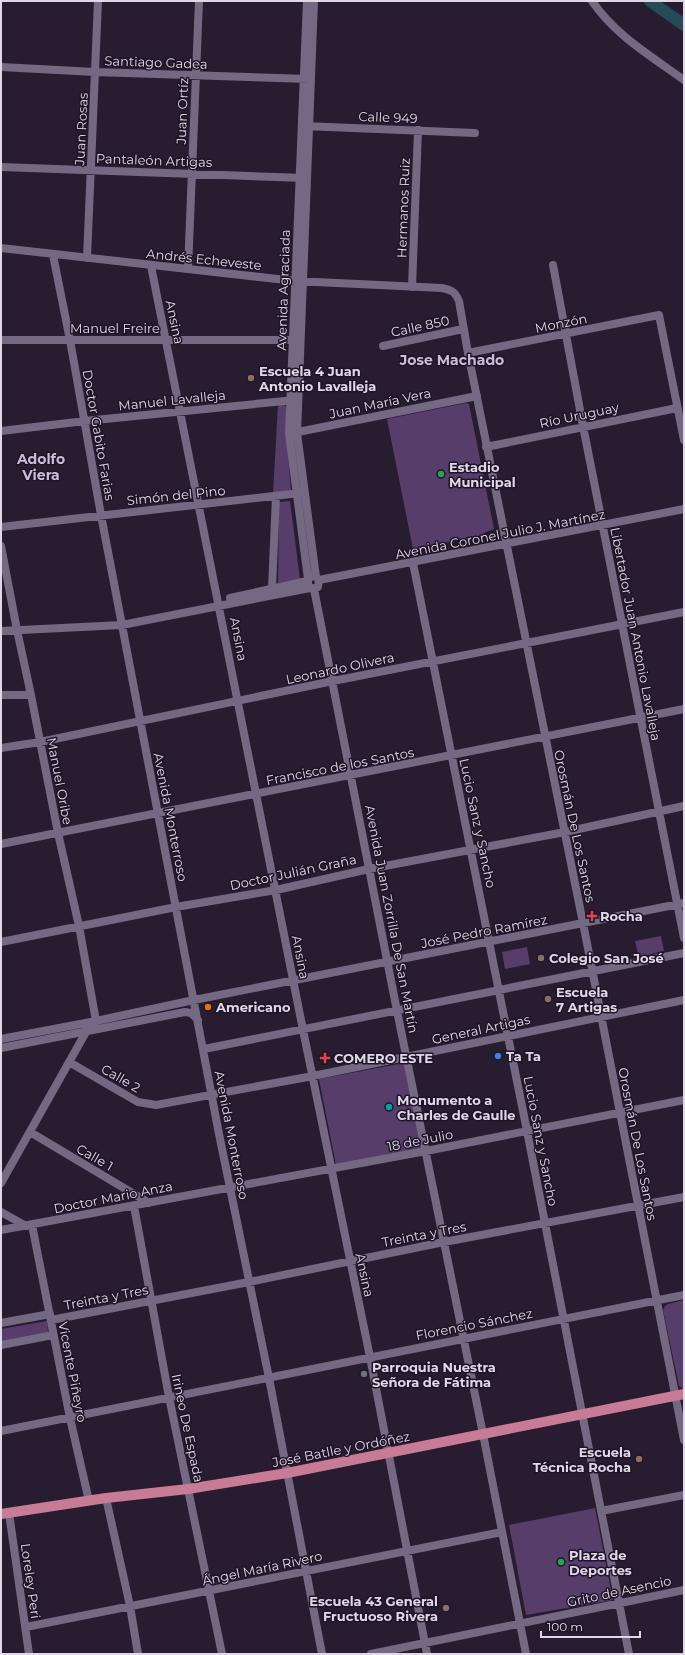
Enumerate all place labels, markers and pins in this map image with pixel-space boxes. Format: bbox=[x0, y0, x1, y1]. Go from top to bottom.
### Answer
place label: Escuela 4 Juan Antonio Lavalleja bbox=[258, 363, 376, 394]
marker: Escuela 4 Juan Antonio Lavalleja bbox=[246, 373, 256, 383]
place label: Estadio Municipal bbox=[449, 459, 516, 490]
marker: Estadio Municipal bbox=[436, 469, 446, 479]
place label: Rocha bbox=[600, 908, 643, 924]
marker: Rocha bbox=[587, 911, 597, 921]
place label: Colegio San José bbox=[549, 950, 664, 966]
marker: Colegio San José bbox=[536, 953, 546, 963]
place label: Escuela 7 Artigas bbox=[556, 984, 617, 1015]
marker: Escuela 7 Artigas bbox=[543, 994, 553, 1004]
place label: Americano bbox=[215, 999, 291, 1015]
marker: Americano bbox=[203, 1002, 213, 1012]
place label: Ta Ta bbox=[506, 1048, 541, 1064]
place label: COMERO ESTE bbox=[334, 1050, 433, 1066]
marker: Ta Ta bbox=[493, 1051, 503, 1061]
marker: COMERO ESTE bbox=[319, 1052, 331, 1064]
place label: Monumento a Charles de Gaulle bbox=[397, 1092, 516, 1123]
marker: Monumento a Charles de Gaulle bbox=[384, 1102, 394, 1112]
place label: Parroquia Nuestra Señora de Fátima bbox=[372, 1359, 496, 1390]
marker: Parroquia Nuestra Señora de Fátima bbox=[359, 1369, 369, 1379]
place label: Escuela Técnica Rocha bbox=[533, 1444, 631, 1475]
marker: Escuela Técnica Rocha bbox=[634, 1454, 644, 1464]
place label: Plaza de Deportes bbox=[569, 1547, 632, 1578]
marker: Plaza de Deportes bbox=[556, 1557, 566, 1567]
place label: Escuela 43 General Fructuoso Rivera bbox=[309, 1593, 438, 1624]
marker: Escuela 43 General Fructuoso Rivera bbox=[441, 1603, 451, 1613]

